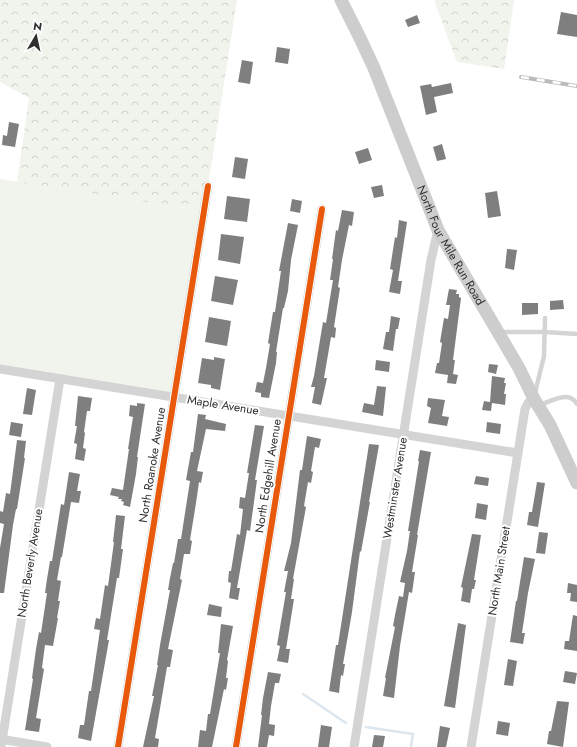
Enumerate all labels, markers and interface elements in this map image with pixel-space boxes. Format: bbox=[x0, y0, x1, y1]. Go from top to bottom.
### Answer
north arrow bbox=[16, 16, 56, 56]
text: N bbox=[32, 18, 43, 35]
street label: North Four Mile Run Road bbox=[412, 183, 489, 309]
street label: Maple Avenue bbox=[186, 390, 260, 420]
street label: North Roanoke Avenue bbox=[134, 406, 170, 524]
street label: North Edgehill Avenue bbox=[250, 418, 286, 534]
street label: Westminster Avenue bbox=[378, 436, 412, 540]
street label: North Beverly Avenue bbox=[13, 507, 47, 619]
street label: North Main Street bbox=[483, 525, 515, 617]

